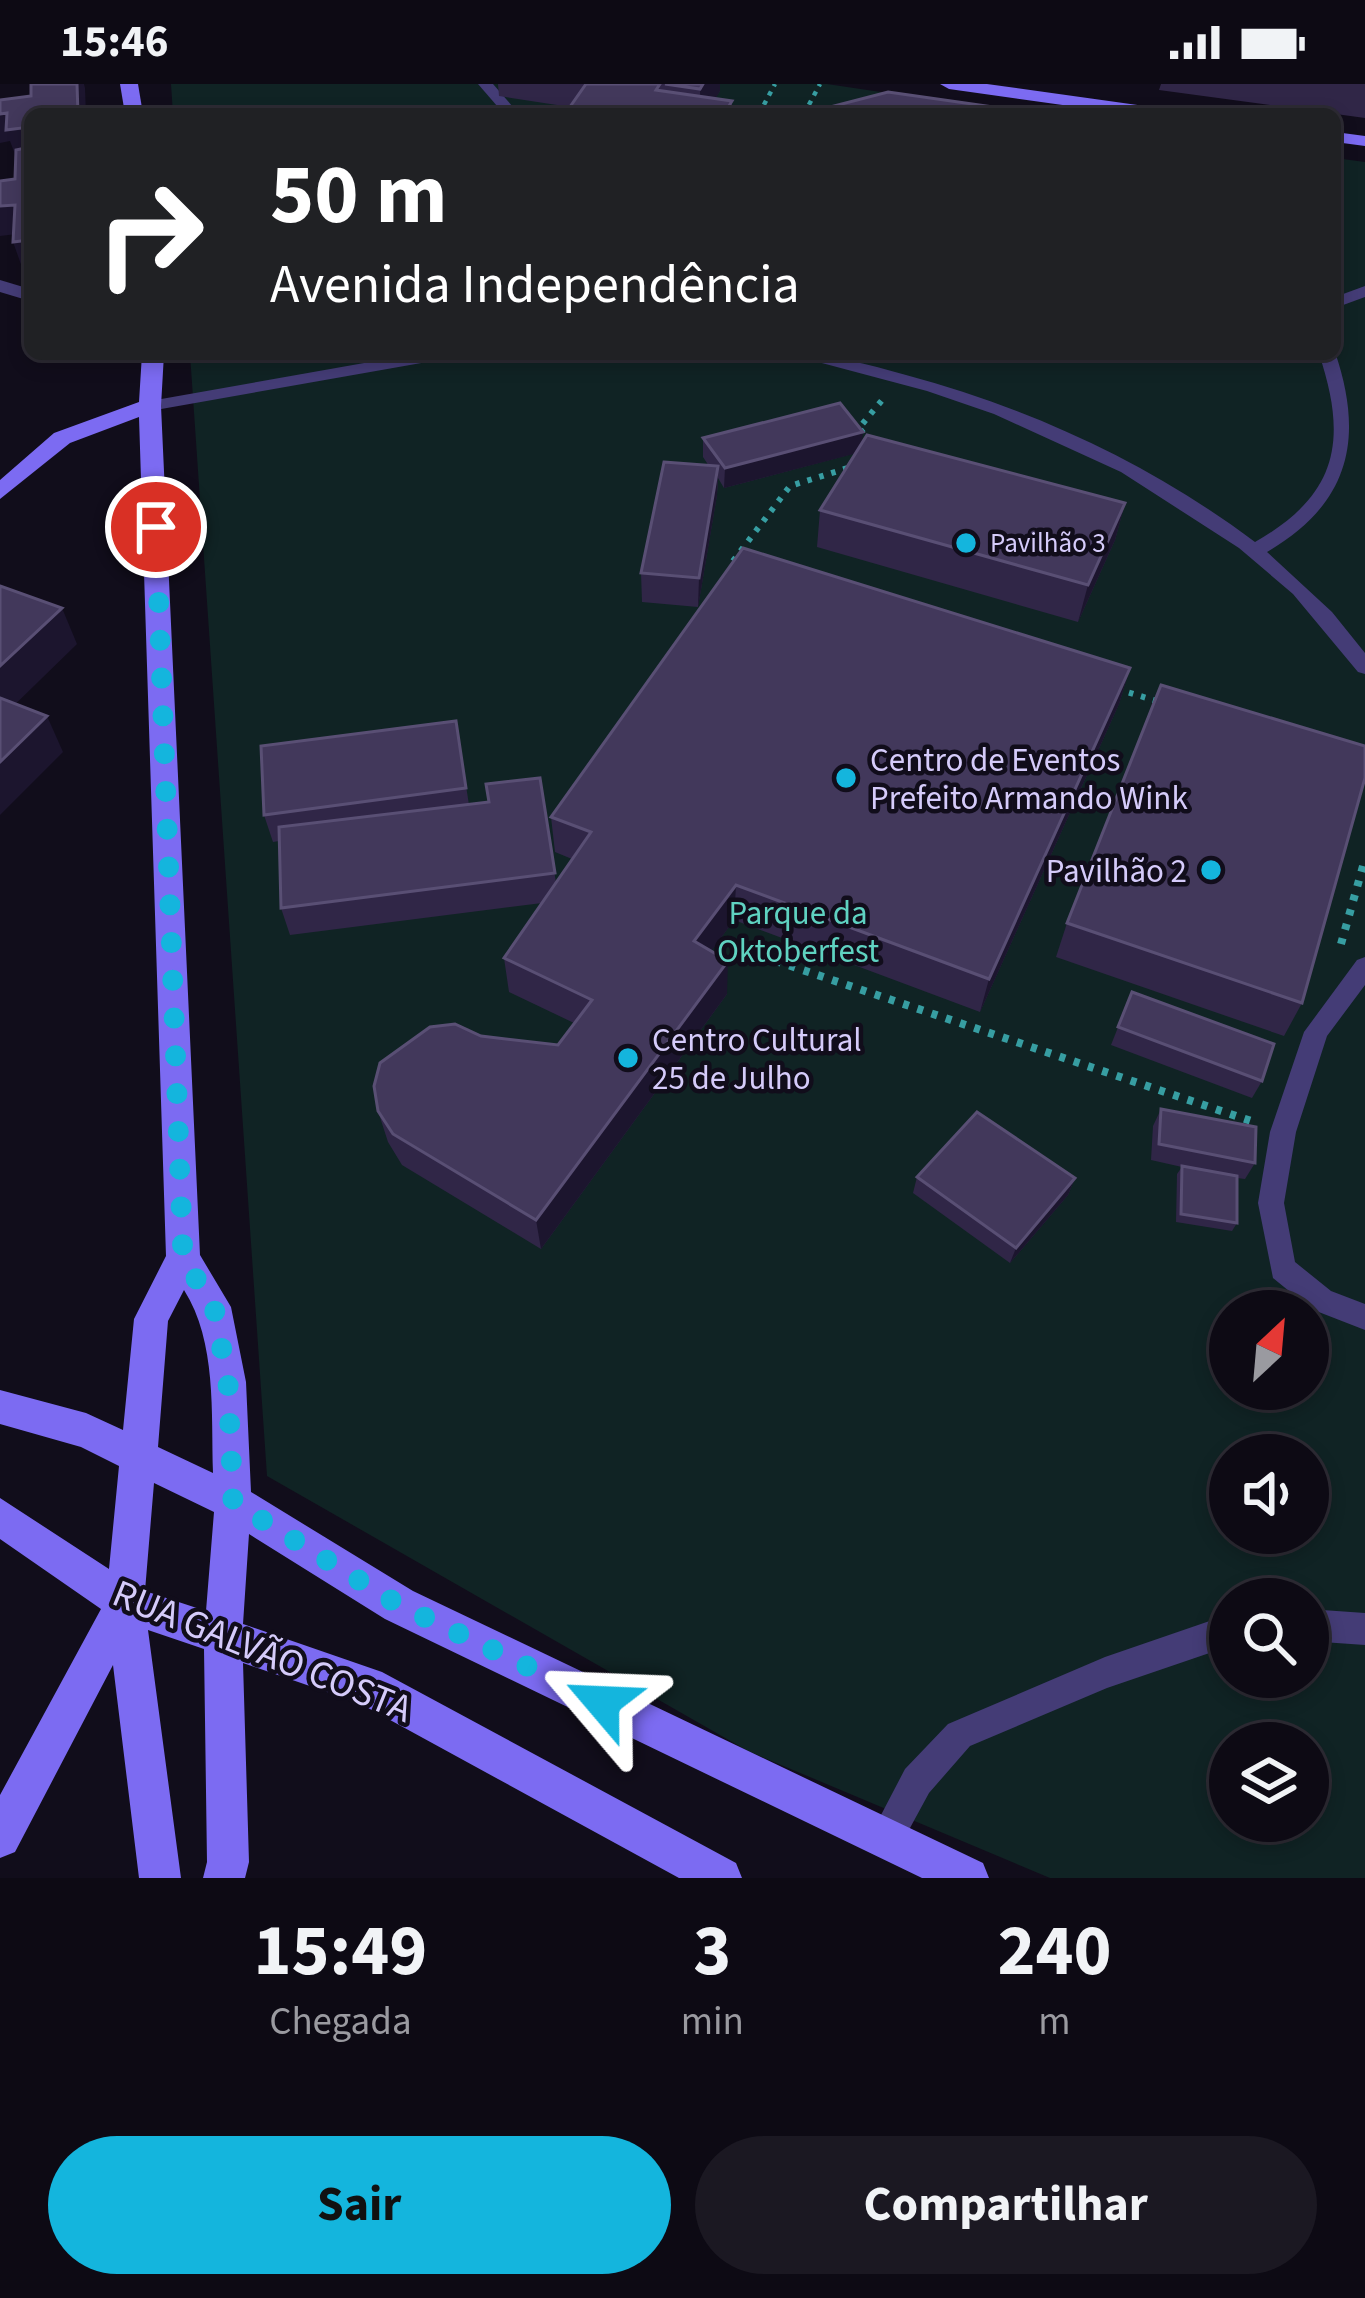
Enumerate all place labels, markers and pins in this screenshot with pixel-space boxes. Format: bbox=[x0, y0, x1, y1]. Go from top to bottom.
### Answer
pin bbox=[105, 476, 207, 578]
place label: Pavilhão 3 bbox=[990, 524, 1106, 563]
marker: Pavilhão 3 bbox=[953, 530, 979, 556]
place label: Centro de Eventos Prefeito Armando Wink bbox=[870, 737, 1188, 822]
marker: Centro de Eventos Prefeito Armando Wink bbox=[833, 765, 859, 791]
place label: Pavilhão 2 bbox=[1046, 848, 1187, 895]
marker: Pavilhão 2 bbox=[1198, 857, 1224, 883]
place label: Centro Cultural 25 de Julho bbox=[652, 1017, 862, 1102]
marker: Centro Cultural 25 de Julho bbox=[615, 1045, 641, 1071]

